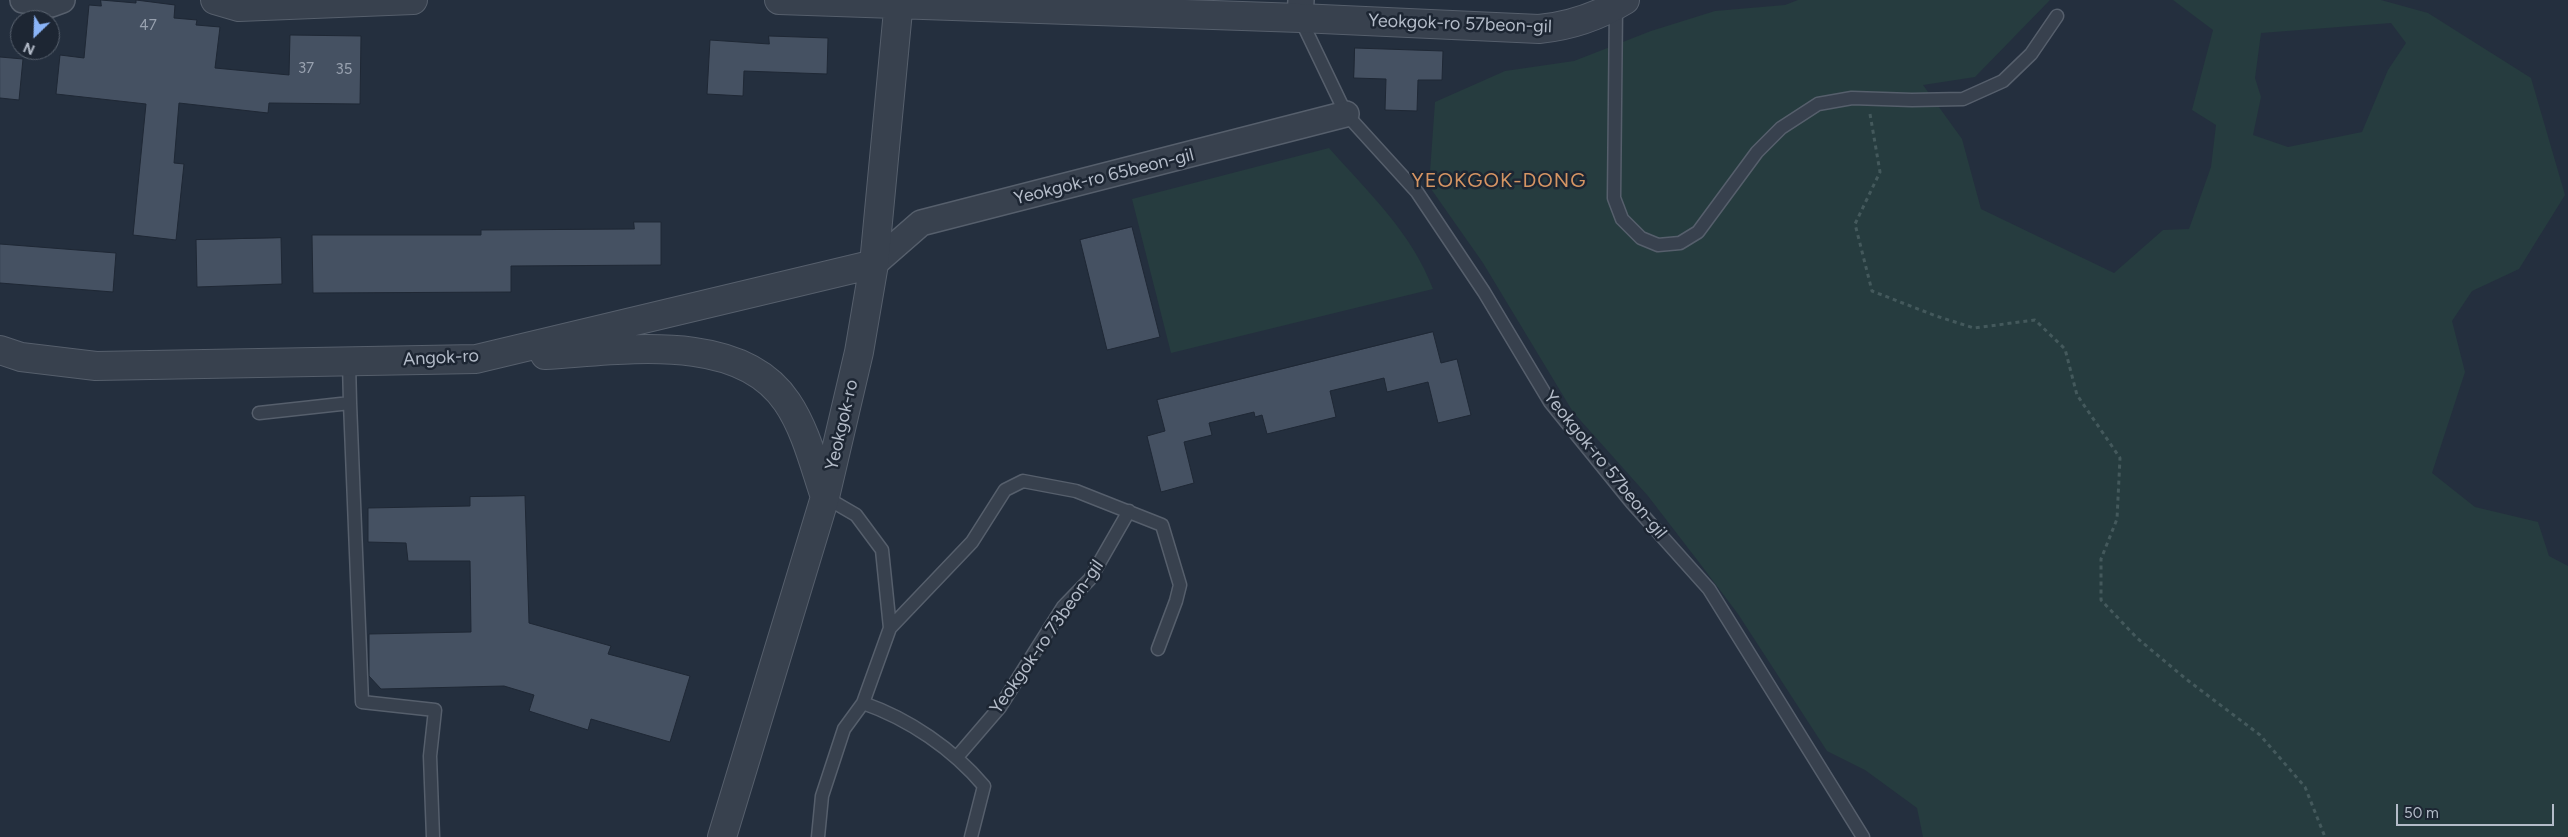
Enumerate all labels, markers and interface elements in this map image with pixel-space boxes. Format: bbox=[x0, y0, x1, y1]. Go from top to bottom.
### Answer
north arrow bbox=[10, 10, 60, 60]
street label: Yeokgok-ro 57beon-gil bbox=[1368, 10, 1552, 38]
house number: 47 bbox=[139, 17, 157, 35]
text: N bbox=[21, 38, 38, 58]
house number: 37 bbox=[298, 60, 314, 78]
house number: 35 bbox=[336, 61, 352, 79]
street label: Yeokgok-ro 65beon-gil bbox=[1012, 144, 1196, 210]
district label: YEOKGOK-DONG bbox=[1410, 169, 1588, 193]
street label: Angok-ro bbox=[402, 345, 480, 371]
street label: Yeokgok-ro bbox=[821, 378, 863, 472]
street label: Yeokgok-ro 57beon-gil bbox=[1539, 387, 1671, 543]
street label: Yeokgok-ro 73beon-gil bbox=[986, 556, 1108, 718]
scale bar bbox=[2398, 794, 2556, 826]
text: 50 m bbox=[2404, 804, 2439, 822]

